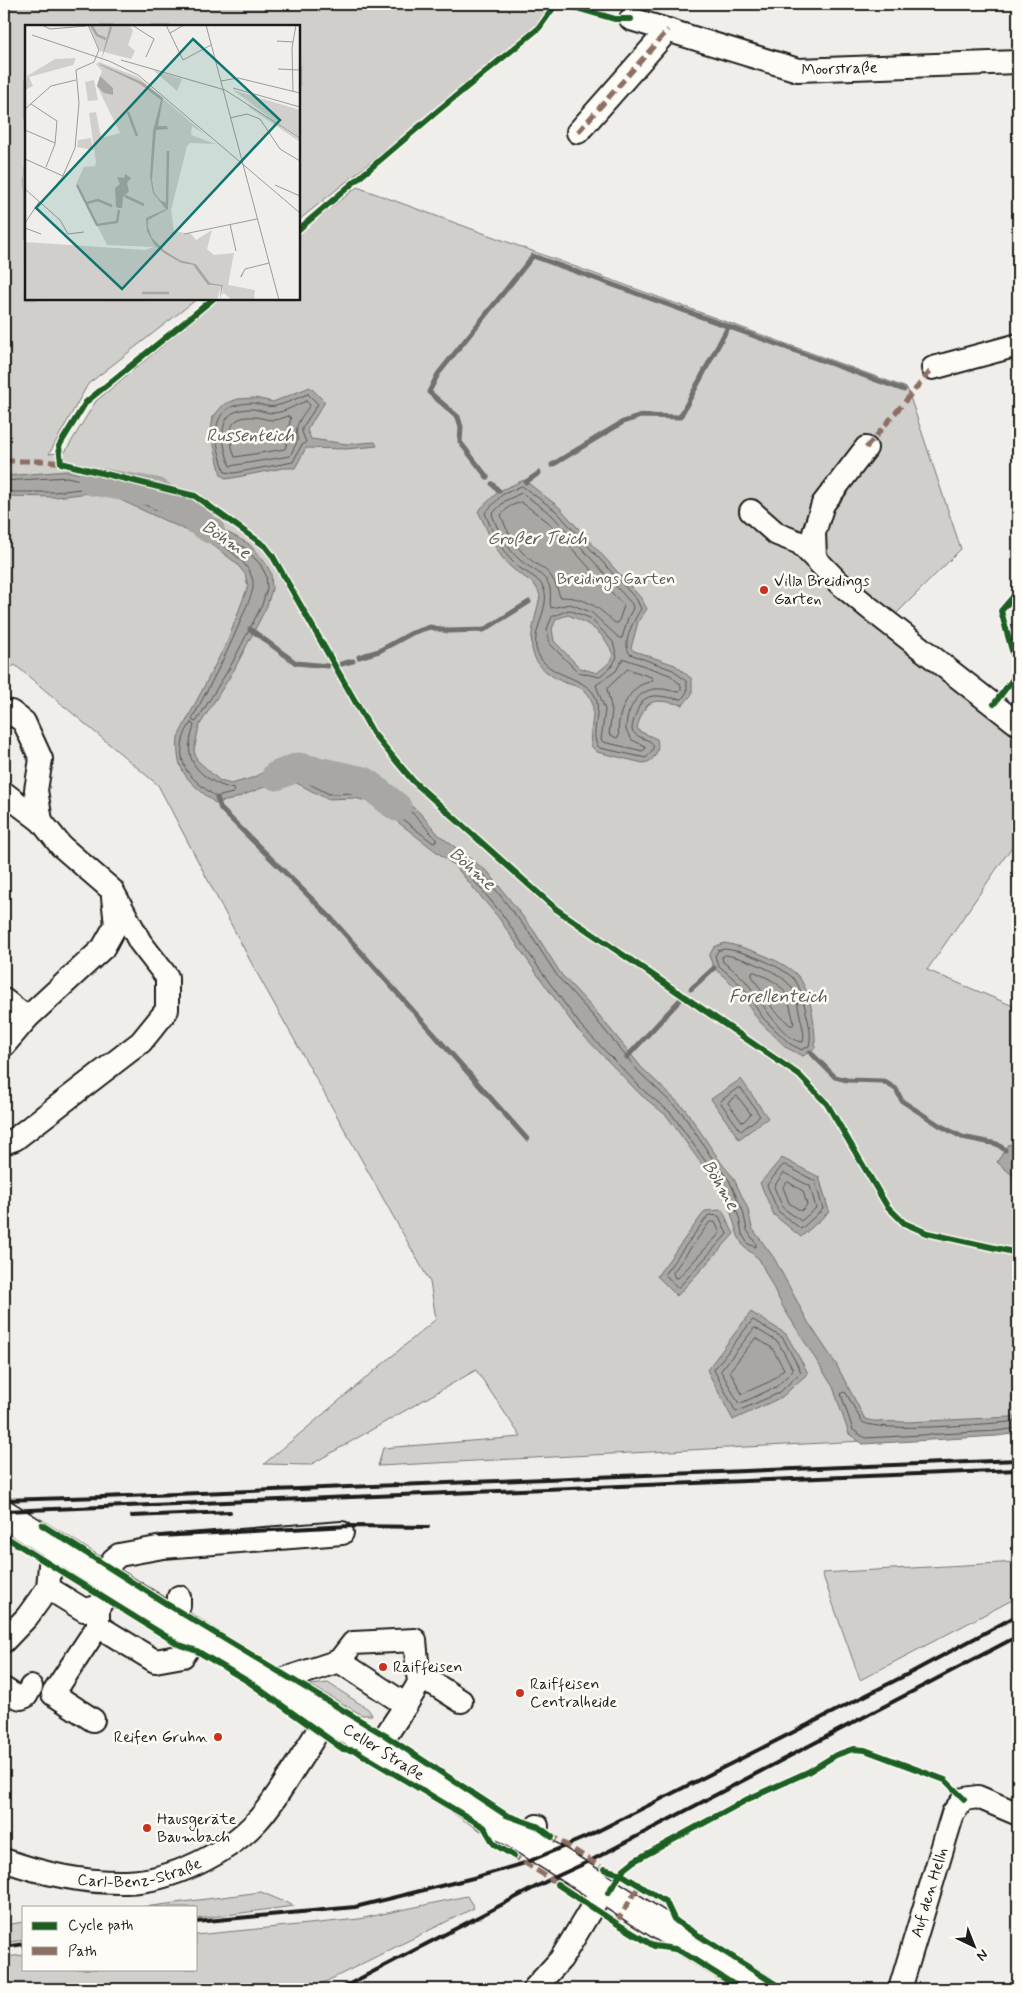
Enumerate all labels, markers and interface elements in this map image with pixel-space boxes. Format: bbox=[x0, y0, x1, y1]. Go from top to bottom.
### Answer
inset map bbox=[25, 25, 300, 300]
street label: Moorstraße bbox=[801, 57, 878, 80]
water label: Russenteich bbox=[206, 424, 294, 448]
water label: Böhme bbox=[197, 515, 256, 566]
water label: Großer Teich bbox=[487, 527, 587, 551]
park label: Breidings Garten bbox=[557, 569, 675, 591]
place label: Villa Breidings Garten bbox=[774, 571, 870, 610]
marker: Villa Breidings Garten bbox=[758, 584, 770, 596]
water label: Böhme bbox=[444, 842, 501, 897]
water label: Forellenteich bbox=[729, 985, 827, 1009]
water label: Böhme bbox=[696, 1156, 745, 1215]
place label: Raiffeisen bbox=[393, 1657, 462, 1678]
marker: Raiffeisen bbox=[377, 1661, 389, 1673]
place label: Raiffeisen Centralheide bbox=[530, 1674, 617, 1713]
marker: Raiffeisen Centralheide bbox=[514, 1687, 526, 1699]
street label: Celler Straße bbox=[339, 1718, 429, 1785]
place label: Reifen Gruhn bbox=[114, 1727, 208, 1748]
marker: Reifen Gruhn bbox=[212, 1731, 224, 1743]
place label: Hausgeräte Baumbach bbox=[157, 1809, 237, 1848]
marker: Hausgeräte Baumbach bbox=[141, 1822, 153, 1834]
street label: Auf den Helln bbox=[906, 1845, 953, 1940]
street label: Carl-Benz-Straße bbox=[76, 1852, 205, 1893]
legend bbox=[22, 1906, 198, 1970]
text: Cycle path bbox=[68, 1916, 133, 1936]
north arrow bbox=[950, 1920, 1000, 1970]
text: Path bbox=[68, 1942, 97, 1962]
text: N bbox=[973, 1945, 992, 1965]

